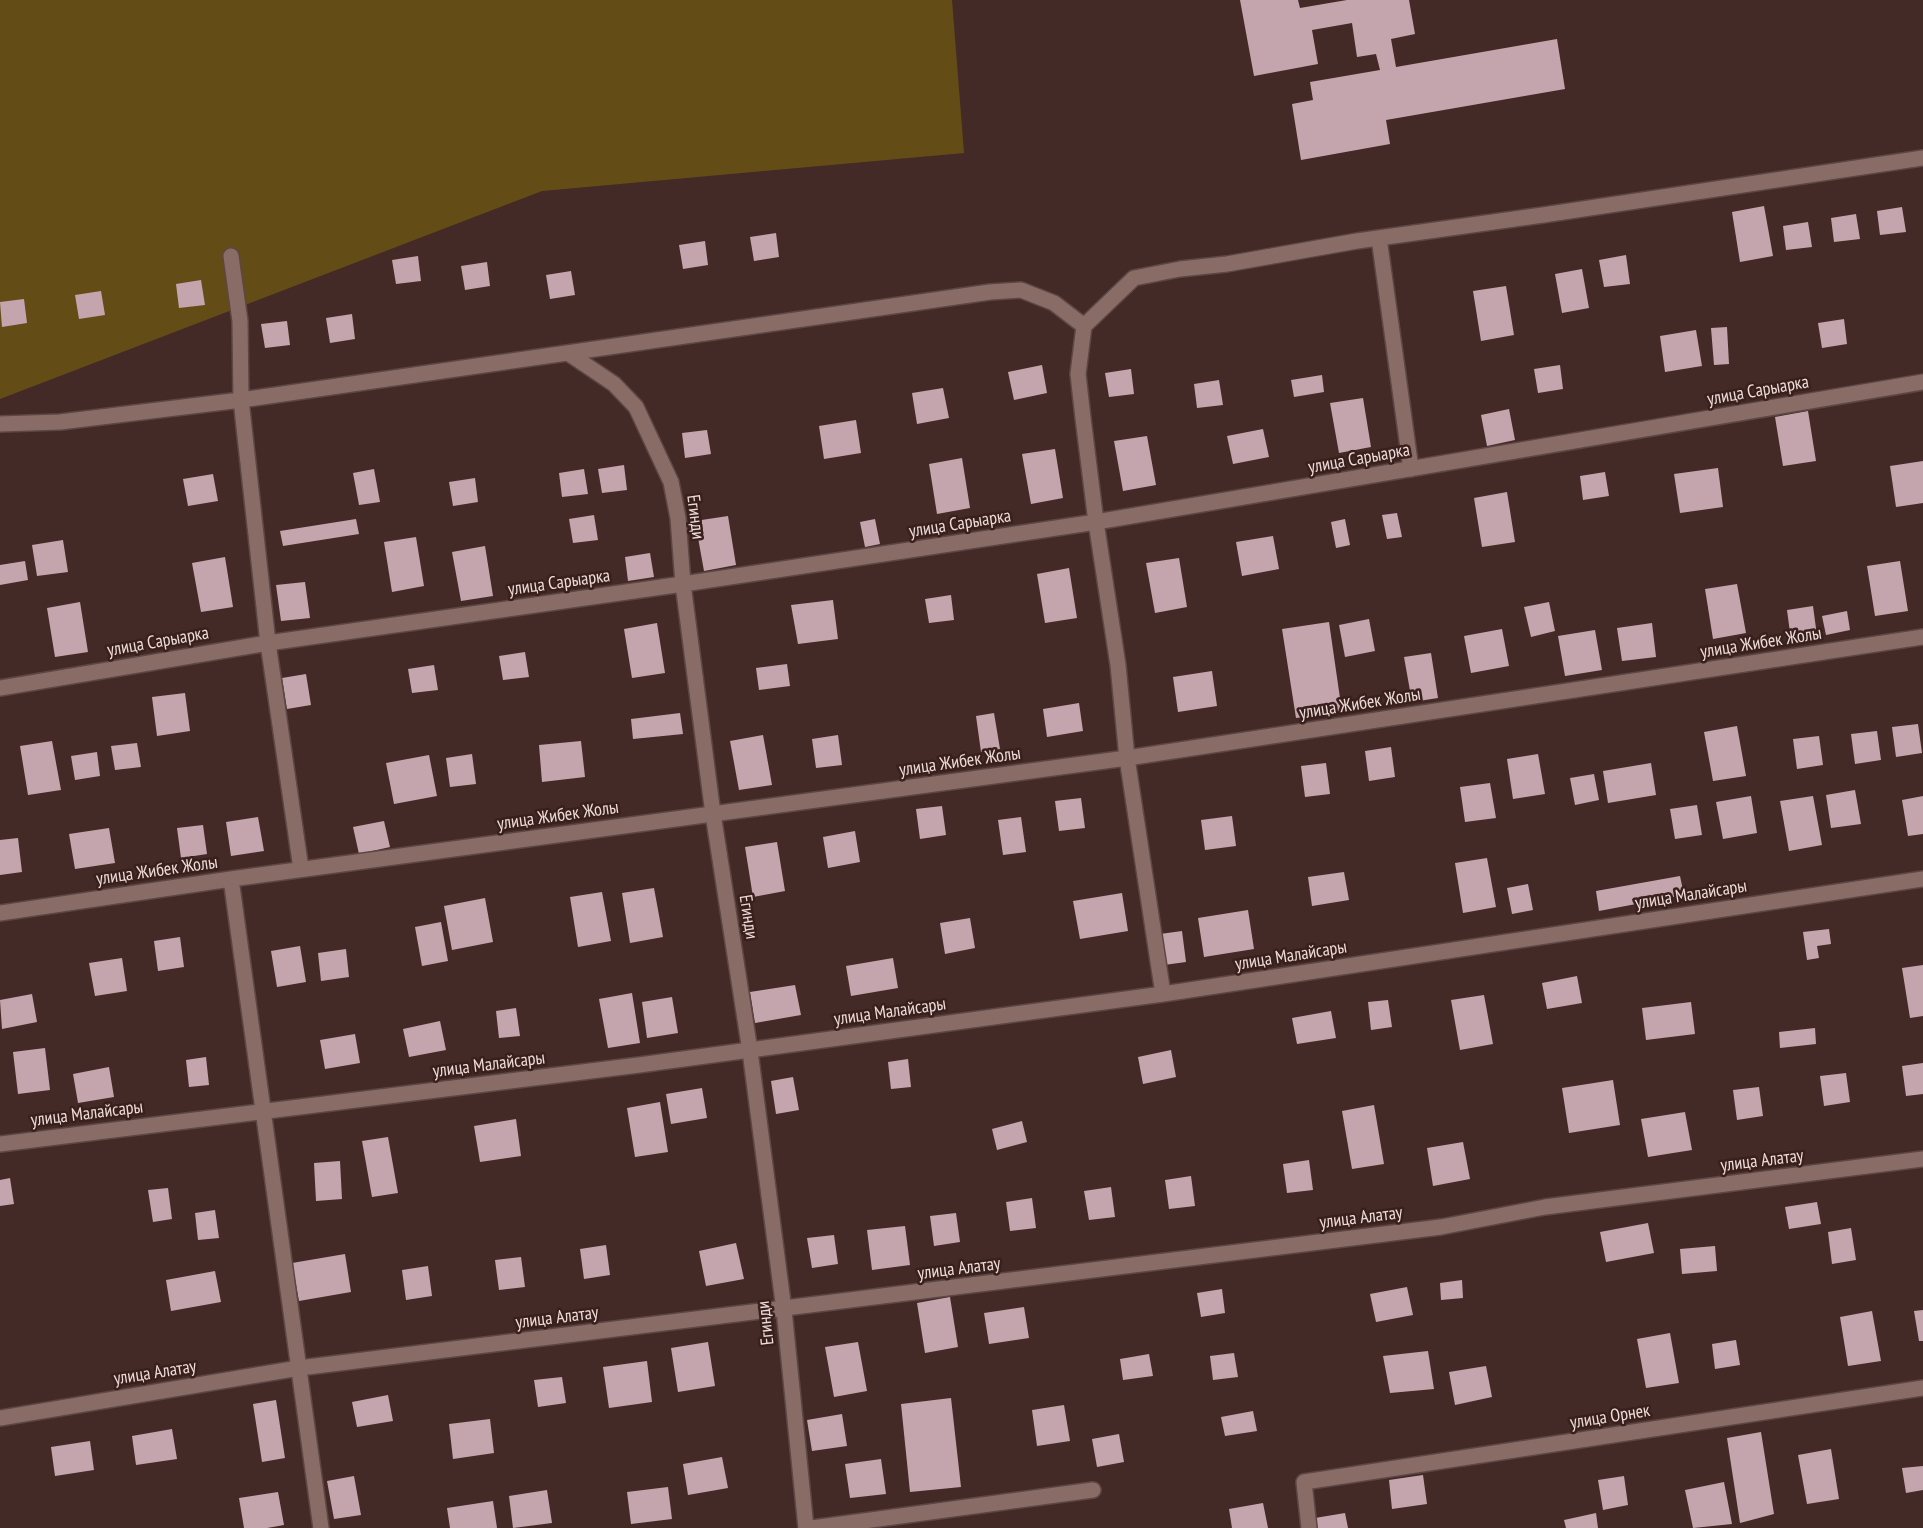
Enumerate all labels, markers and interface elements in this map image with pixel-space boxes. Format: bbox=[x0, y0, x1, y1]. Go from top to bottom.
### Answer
street label: улица Сарыарка bbox=[1705, 371, 1811, 411]
street label: улица Сарыарка bbox=[1306, 439, 1412, 479]
street label: Егинди bbox=[682, 494, 708, 540]
street label: улица Сарыарка bbox=[907, 505, 1013, 543]
street label: улица Сарыарка bbox=[507, 565, 611, 601]
street label: улица Сарыарка bbox=[105, 622, 211, 662]
street label: улица Жибек Жолы bbox=[1699, 623, 1823, 663]
street label: улица Жибек Жолы bbox=[1298, 684, 1422, 724]
street label: улица Жибек Жолы bbox=[898, 743, 1022, 781]
street label: улица Жибек Жолы bbox=[496, 797, 620, 835]
street label: улица Жибек Жолы bbox=[95, 852, 219, 890]
street label: улица Малайсары bbox=[1634, 875, 1748, 915]
street label: Егинди bbox=[734, 893, 762, 941]
street label: улица Малайсары bbox=[1234, 936, 1348, 976]
street label: улица Малайсары bbox=[833, 993, 947, 1031]
street label: улица Малайсары bbox=[432, 1047, 546, 1083]
street label: улица Малайсары bbox=[30, 1096, 144, 1132]
street label: улица Алатау bbox=[1719, 1145, 1805, 1177]
street label: улица Алатау bbox=[1318, 1202, 1404, 1234]
street label: улица Алатау bbox=[916, 1253, 1002, 1285]
street label: Егинди bbox=[753, 1300, 779, 1346]
street label: улица Алатау bbox=[514, 1302, 600, 1334]
street label: улица Алатау bbox=[112, 1356, 198, 1390]
street label: улица Орнек bbox=[1568, 1400, 1652, 1434]

